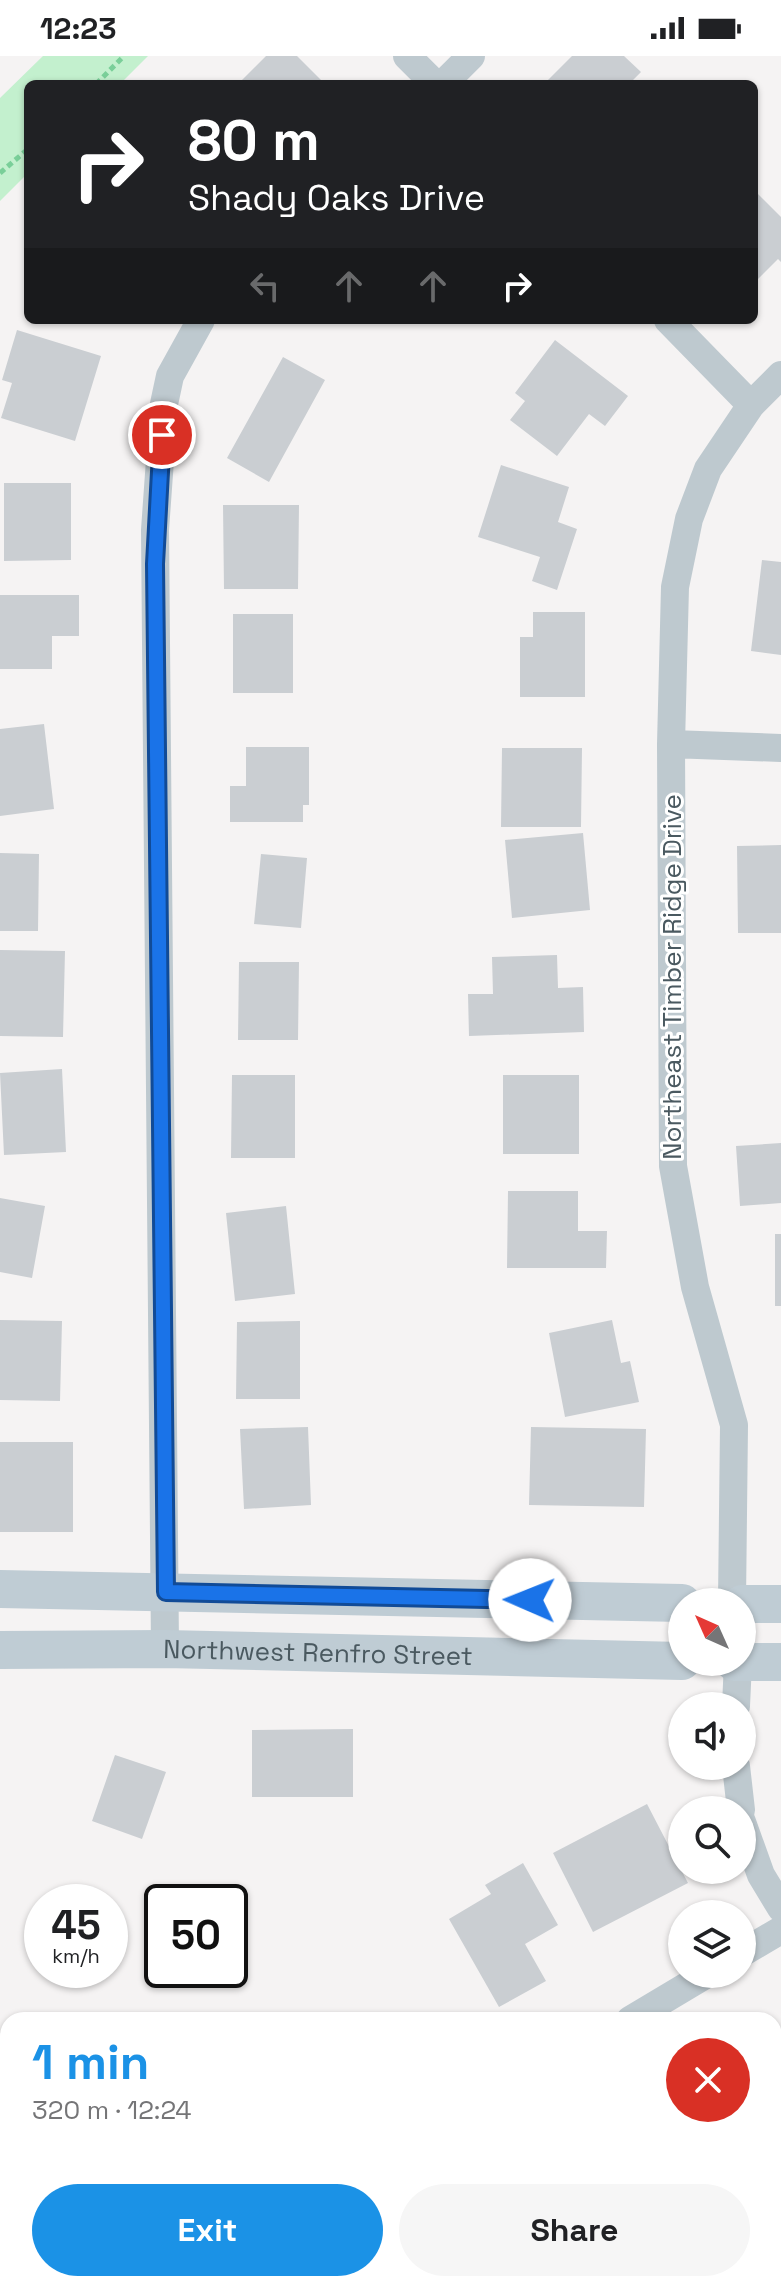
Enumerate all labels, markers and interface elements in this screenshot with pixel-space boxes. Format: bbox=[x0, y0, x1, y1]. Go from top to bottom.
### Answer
text: 12:23 bbox=[40, 9, 116, 48]
text: 80 m bbox=[188, 105, 320, 176]
icon: right bbox=[56, 112, 160, 216]
text: Shady Oaks Drive bbox=[188, 175, 485, 221]
icon: left bbox=[243, 264, 287, 308]
icon: ahead bbox=[327, 264, 371, 308]
icon: ahead bbox=[411, 264, 455, 308]
icon: right bbox=[495, 264, 539, 308]
pin bbox=[128, 401, 196, 469]
icon: arrive bbox=[140, 413, 184, 457]
street label: Northeast Timber Ridge Drive bbox=[655, 794, 689, 1160]
position arrow bbox=[488, 1558, 572, 1642]
north arrow bbox=[668, 1588, 756, 1676]
map controls bbox=[668, 1588, 756, 1988]
street label: Northwest Renfro Street bbox=[163, 1632, 473, 1673]
button: sound bbox=[668, 1692, 756, 1780]
button: search bbox=[668, 1796, 756, 1884]
speed limit sign: 50 bbox=[144, 1884, 248, 1988]
text: 45 bbox=[51, 1900, 101, 1951]
button: layers bbox=[668, 1900, 756, 1988]
text: km/h bbox=[52, 1943, 100, 1969]
text: 1 min bbox=[32, 2032, 149, 2093]
button: close bbox=[666, 2038, 750, 2122]
text: 320 m · 12:24 bbox=[32, 2093, 192, 2127]
button: Exit bbox=[32, 2184, 383, 2276]
button: Share bbox=[399, 2184, 750, 2276]

